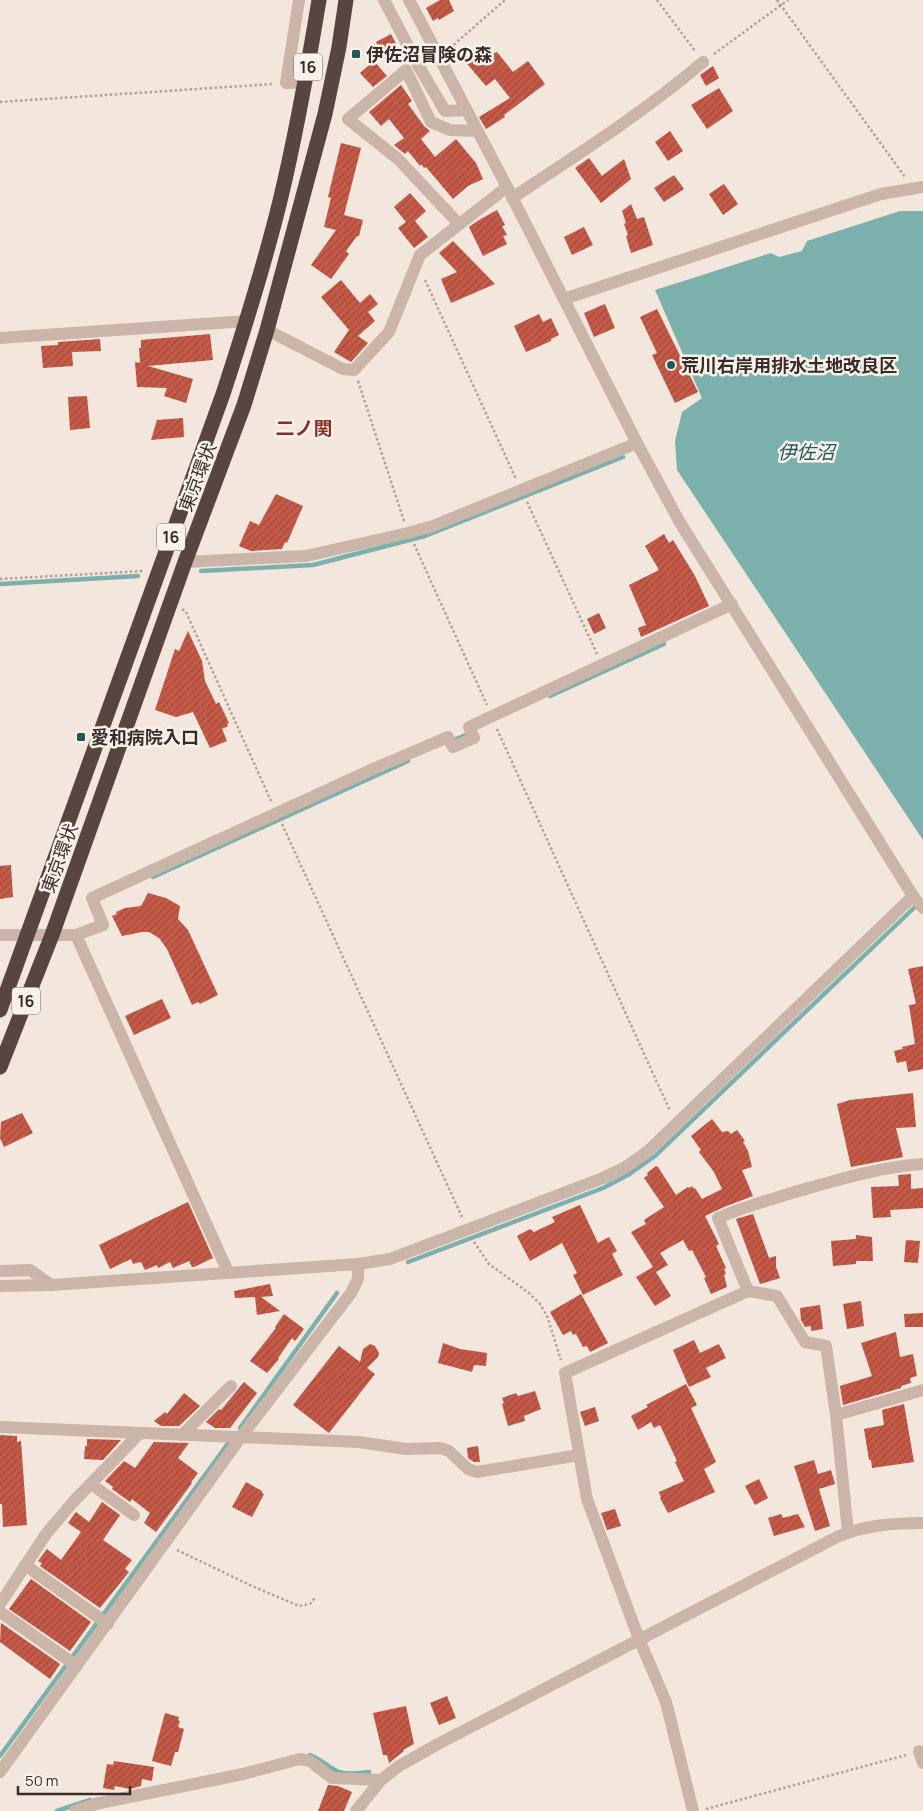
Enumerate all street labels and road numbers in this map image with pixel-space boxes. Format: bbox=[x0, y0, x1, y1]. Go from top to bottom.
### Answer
road number: 16 bbox=[294, 54, 322, 80]
street label: 東京環状 bbox=[173, 439, 221, 515]
road number: 16 bbox=[157, 524, 185, 550]
street label: 東京環状 bbox=[35, 820, 83, 896]
road number: 16 bbox=[12, 988, 40, 1014]

